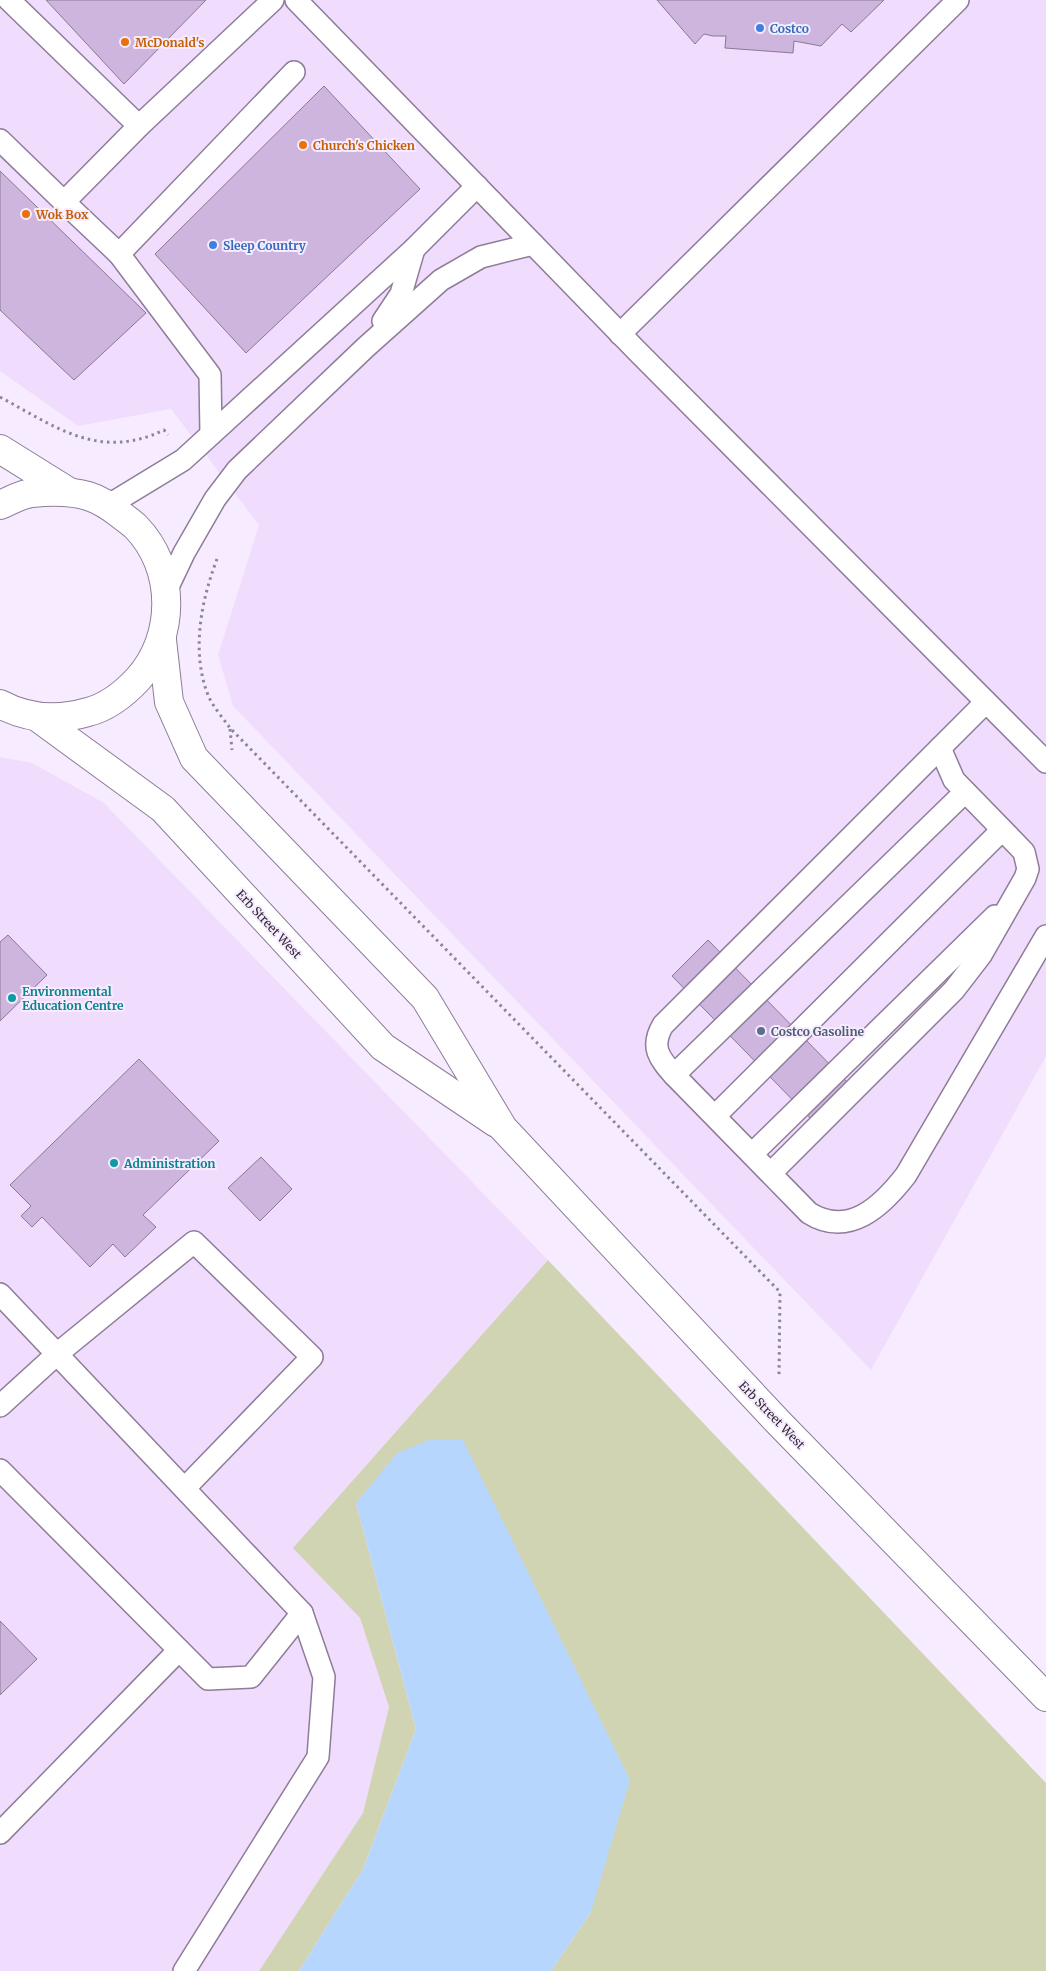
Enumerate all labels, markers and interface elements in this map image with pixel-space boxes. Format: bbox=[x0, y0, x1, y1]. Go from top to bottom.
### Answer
place label: Costco bbox=[770, 21, 809, 36]
marker: Costco bbox=[754, 22, 766, 34]
place label: McDonald's bbox=[135, 35, 204, 50]
marker: McDonald's bbox=[119, 36, 131, 48]
place label: Church's Chicken bbox=[313, 138, 415, 153]
marker: Church's Chicken bbox=[297, 139, 309, 151]
place label: Wok Box bbox=[35, 207, 89, 222]
marker: Wok Box bbox=[20, 208, 32, 220]
place label: Sleep Country bbox=[223, 238, 307, 253]
marker: Sleep Country bbox=[207, 239, 219, 251]
street label: Erb Street West bbox=[233, 887, 305, 962]
place label: Environmental Education Centre bbox=[22, 984, 124, 1013]
marker: Environmental Education Centre bbox=[6, 992, 18, 1004]
place label: Costco Gasoline bbox=[771, 1024, 865, 1039]
marker: Costco Gasoline bbox=[755, 1025, 767, 1037]
place label: Administration bbox=[123, 1156, 216, 1171]
marker: Administration bbox=[108, 1157, 120, 1169]
street label: Erb Street West bbox=[736, 1378, 808, 1452]

